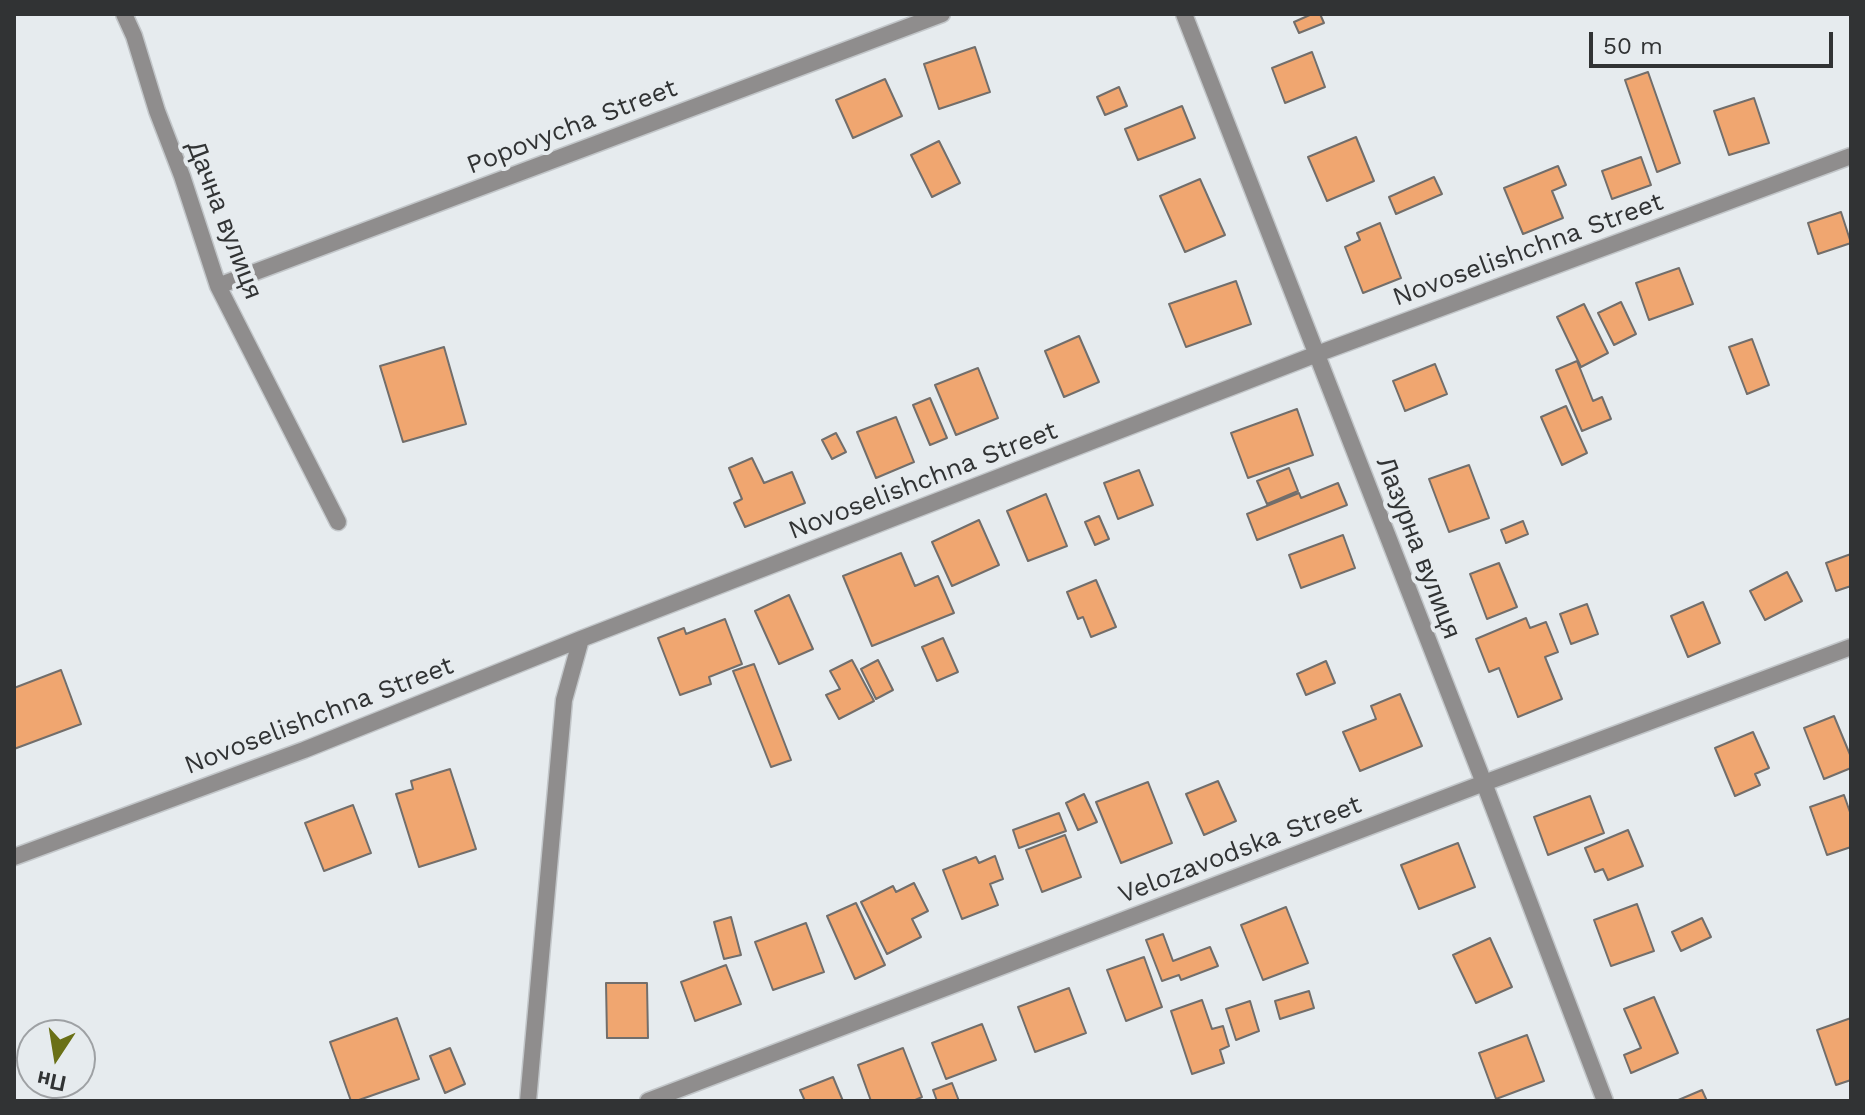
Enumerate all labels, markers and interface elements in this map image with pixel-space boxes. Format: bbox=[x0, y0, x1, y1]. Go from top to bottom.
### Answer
scale bar bbox=[1593, 16, 1837, 66]
text: 50 m bbox=[1603, 32, 1663, 60]
street label: Popovycha Street bbox=[463, 73, 681, 181]
street label: Дачна вулиця bbox=[180, 136, 268, 304]
street label: Novoselishchna Street bbox=[1388, 187, 1668, 313]
street label: Novoselishchna Street bbox=[784, 415, 1062, 547]
street label: Лазурна вулиця bbox=[1369, 453, 1467, 643]
street label: Novoselishchna Street bbox=[180, 650, 458, 782]
street label: Velozavodska Street bbox=[1114, 789, 1366, 911]
north arrow bbox=[16, 1019, 96, 1099]
text: Пн bbox=[34, 1066, 68, 1096]

